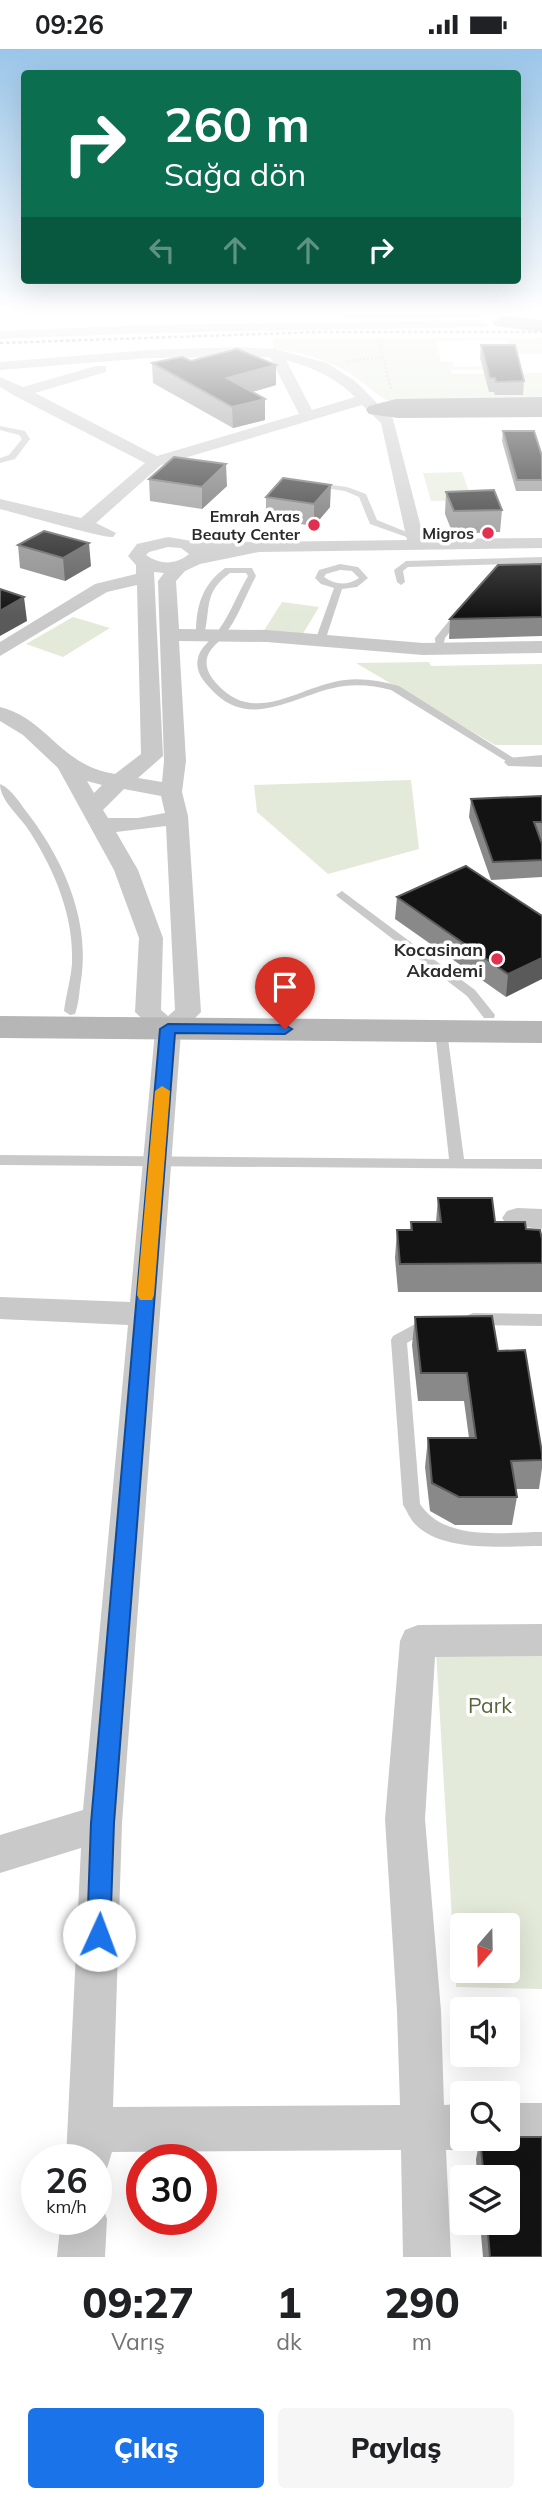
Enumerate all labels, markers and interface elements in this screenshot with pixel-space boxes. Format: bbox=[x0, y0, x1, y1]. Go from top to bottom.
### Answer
text: 09:26 bbox=[35, 8, 104, 41]
text: 260 m bbox=[164, 93, 310, 154]
icon: right bbox=[49, 98, 140, 189]
text: Sağa dön bbox=[164, 154, 306, 194]
icon: left bbox=[143, 231, 181, 269]
icon: ahead bbox=[216, 231, 254, 269]
icon: ahead bbox=[289, 231, 327, 269]
icon: right bbox=[362, 231, 400, 269]
place label: Emrah Aras Beauty Center bbox=[192, 506, 301, 544]
marker: Emrah Aras Beauty Center bbox=[306, 517, 322, 533]
place label: Migros bbox=[422, 523, 474, 543]
marker: Migros bbox=[480, 525, 496, 541]
place label: Kocasinan Akademi bbox=[394, 938, 483, 982]
marker: Kocasinan Akademi bbox=[489, 951, 505, 967]
pin bbox=[255, 957, 315, 1029]
icon: arrive bbox=[266, 968, 304, 1006]
park label: Park bbox=[468, 1692, 512, 1718]
position arrow bbox=[62, 1898, 136, 1972]
north arrow bbox=[450, 1913, 520, 1983]
map controls bbox=[450, 1913, 520, 2235]
button: sound bbox=[450, 1997, 520, 2067]
button: search bbox=[450, 2081, 520, 2151]
speed limit sign: 30 bbox=[126, 2144, 217, 2235]
text: 26 bbox=[45, 2158, 88, 2202]
button: layers bbox=[450, 2165, 520, 2235]
text: km/h bbox=[46, 2195, 87, 2218]
text: 09:27 bbox=[82, 2276, 194, 2329]
text: 1 bbox=[276, 2276, 302, 2329]
text: 290 bbox=[384, 2276, 460, 2329]
text: Varış bbox=[111, 2327, 165, 2356]
text: dk bbox=[276, 2327, 302, 2356]
text: m bbox=[412, 2327, 432, 2356]
button: Çıkış bbox=[28, 2408, 264, 2488]
button: Paylaş bbox=[278, 2408, 514, 2488]

